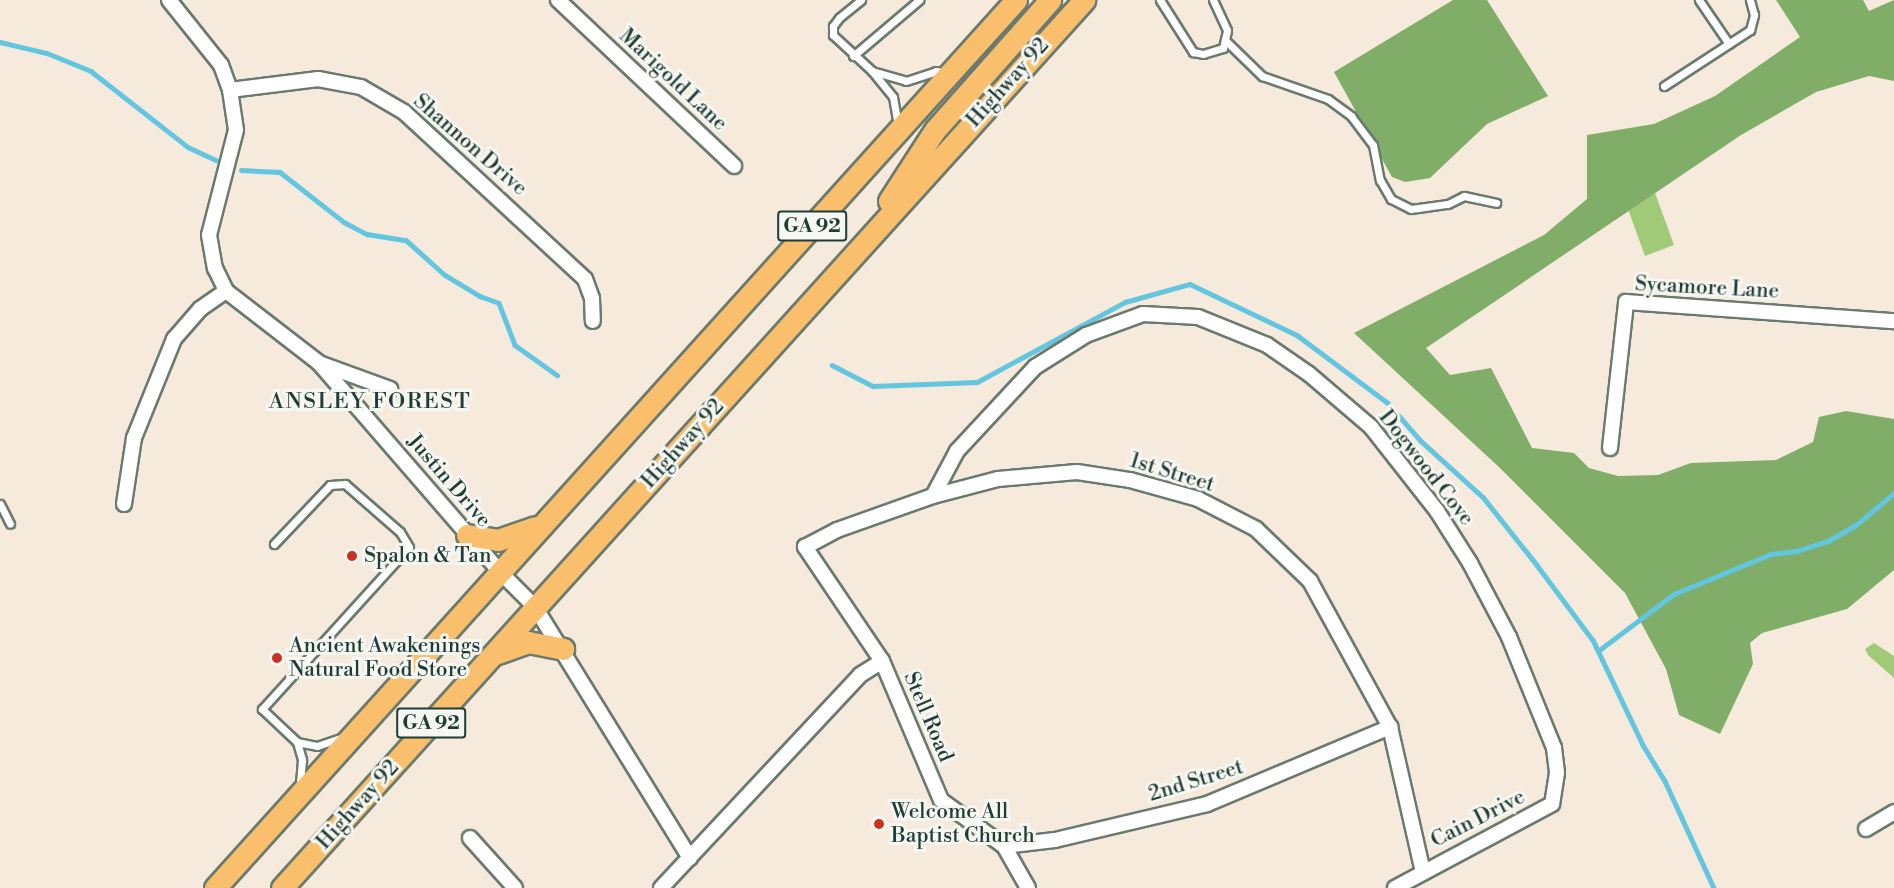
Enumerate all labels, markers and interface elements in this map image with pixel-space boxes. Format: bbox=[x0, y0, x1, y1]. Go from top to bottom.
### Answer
street label: Marigold Lane bbox=[614, 24, 732, 136]
street label: Highway 92 bbox=[961, 33, 1055, 133]
street label: Shannon Drive bbox=[408, 89, 532, 201]
road number: GA 92 bbox=[776, 209, 848, 243]
street label: Sycamore Lane bbox=[1634, 272, 1780, 304]
district label: ANSLEY FOREST bbox=[269, 389, 471, 415]
street label: Highway 92 bbox=[636, 394, 730, 494]
street label: Dogwood Cove bbox=[1373, 405, 1479, 531]
street label: Justin Drive bbox=[402, 429, 496, 533]
street label: 1st Street bbox=[1127, 448, 1217, 498]
place label: Spalon & Tan bbox=[364, 543, 491, 569]
marker: Spalon & Tan bbox=[345, 549, 359, 563]
place label: Ancient Awakenings Natural Food Store bbox=[289, 633, 480, 683]
marker: Ancient Awakenings Natural Food Store bbox=[270, 651, 284, 665]
street label: Stell Road bbox=[898, 668, 958, 766]
road number: GA 92 bbox=[395, 706, 467, 740]
street label: Highway 92 bbox=[311, 755, 405, 855]
street label: 2nd Street bbox=[1146, 755, 1246, 807]
street label: Cain Drive bbox=[1427, 785, 1529, 853]
place label: Welcome All Baptist Church bbox=[891, 799, 1035, 849]
marker: Welcome All Baptist Church bbox=[872, 817, 886, 831]

